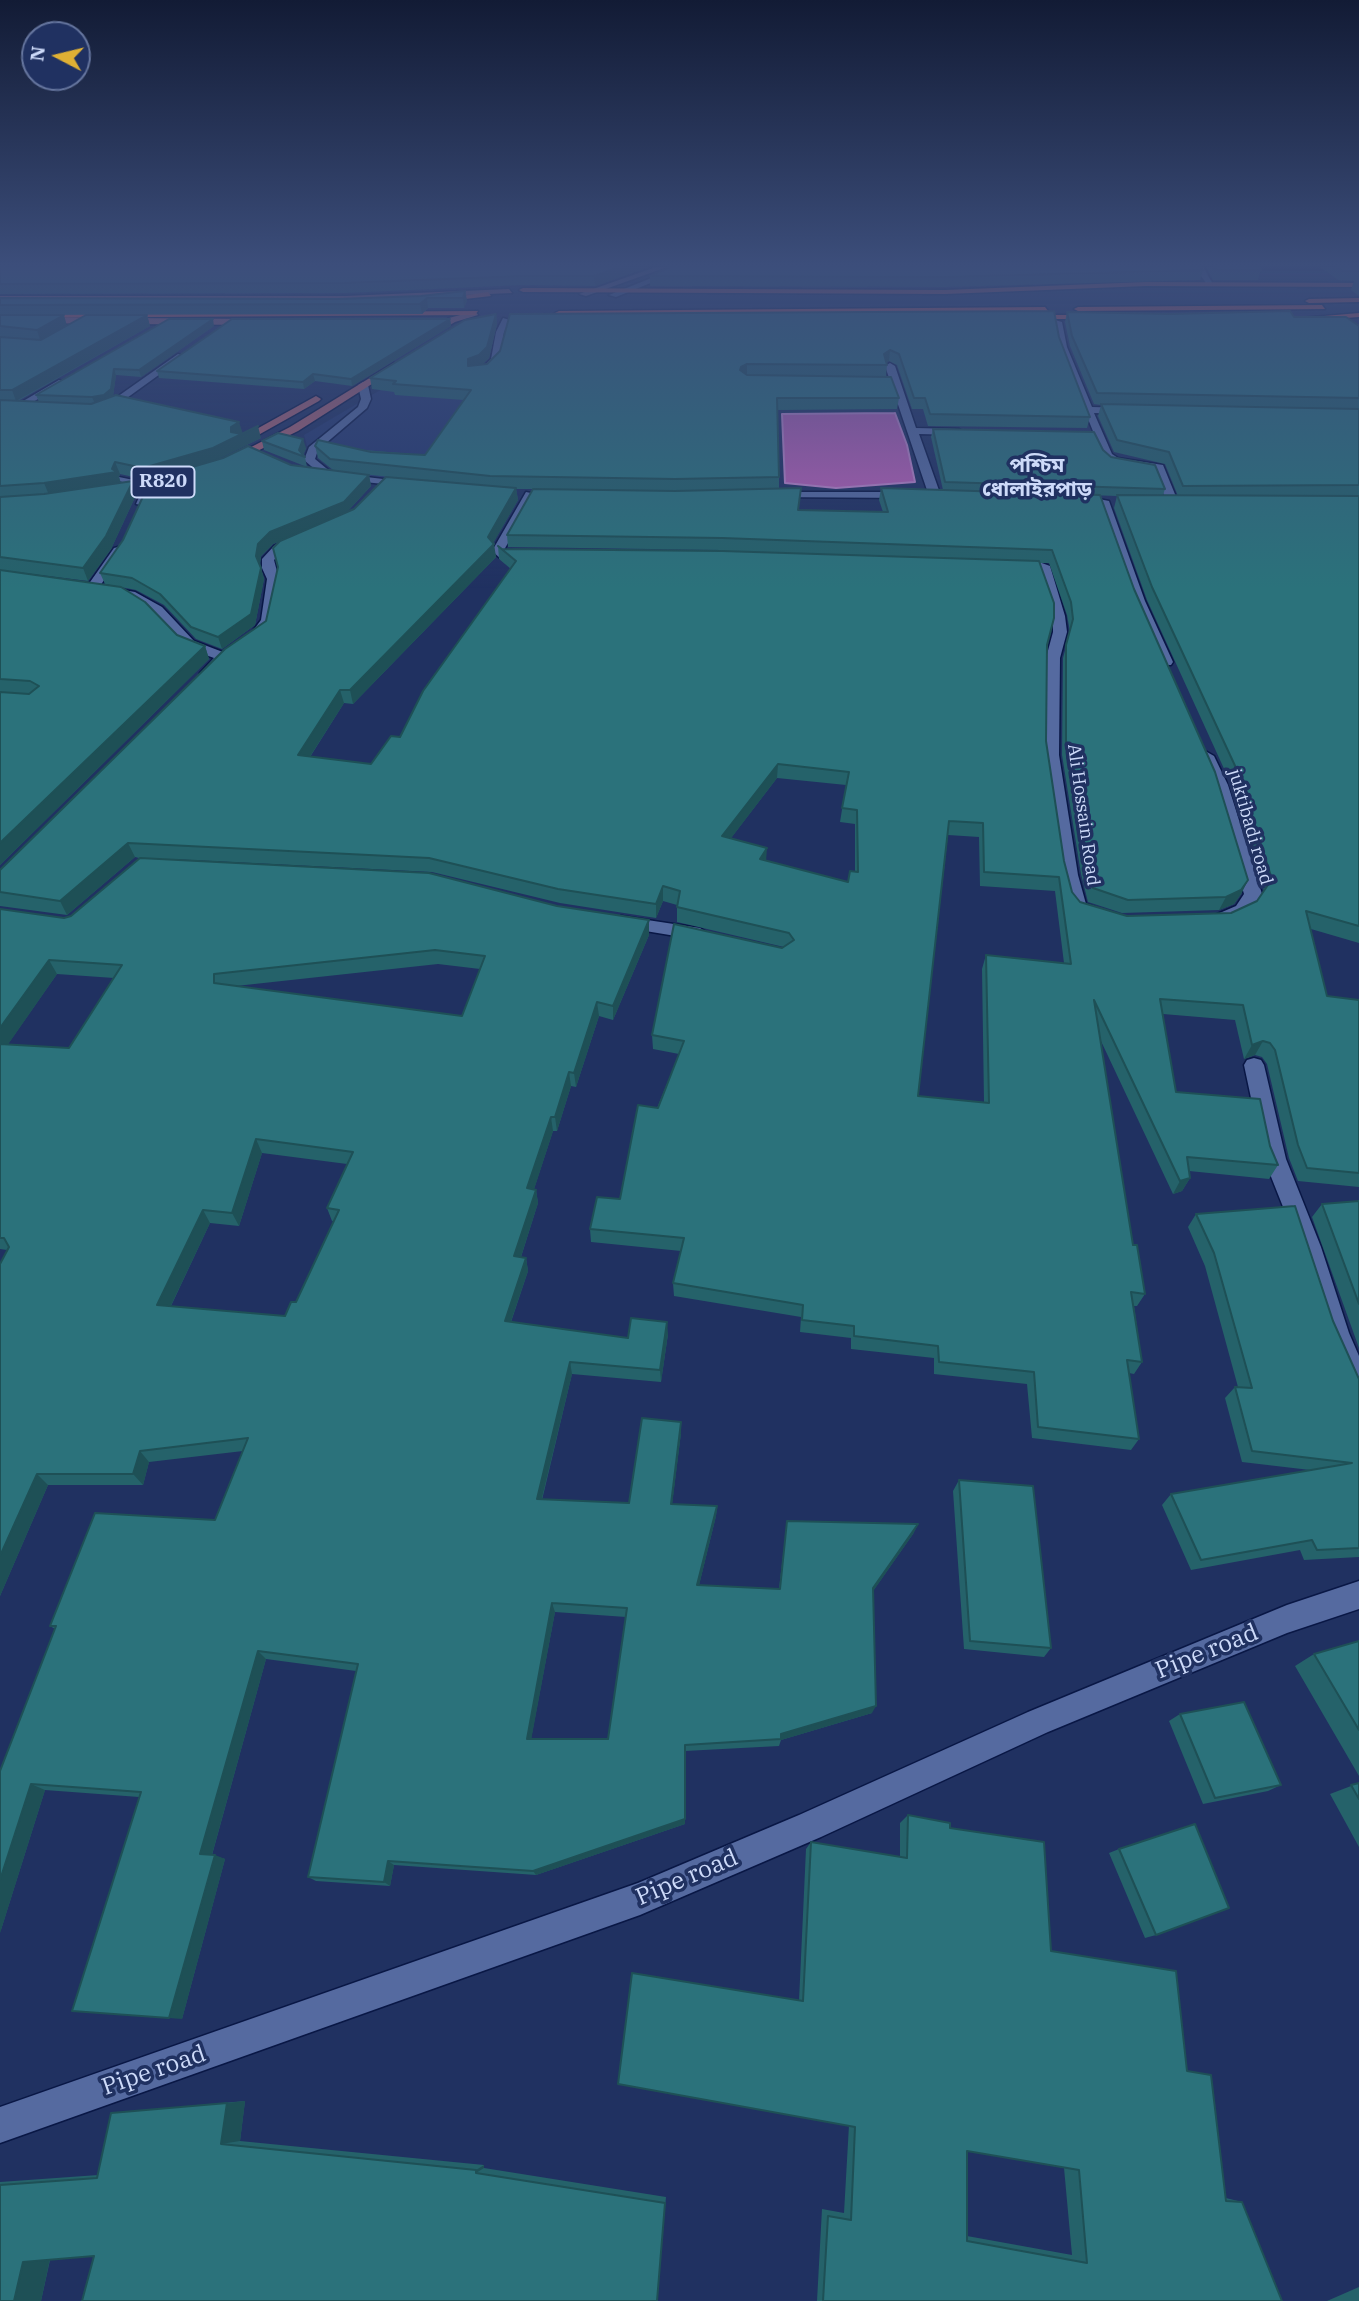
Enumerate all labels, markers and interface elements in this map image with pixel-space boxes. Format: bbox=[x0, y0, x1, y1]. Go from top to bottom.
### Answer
north arrow bbox=[21, 21, 91, 91]
text: N bbox=[24, 45, 50, 63]
district label: পশ্চিম ধোলাইরপাড় bbox=[982, 453, 1092, 503]
road number: R820 bbox=[132, 467, 194, 498]
street label: Ali Hossain Road bbox=[1062, 743, 1104, 887]
street label: juktibadi road bbox=[1223, 767, 1277, 887]
street label: Pipe road bbox=[1152, 1618, 1262, 1686]
street label: Pipe road bbox=[632, 1844, 742, 1912]
street label: Pipe road bbox=[98, 2040, 210, 2102]

